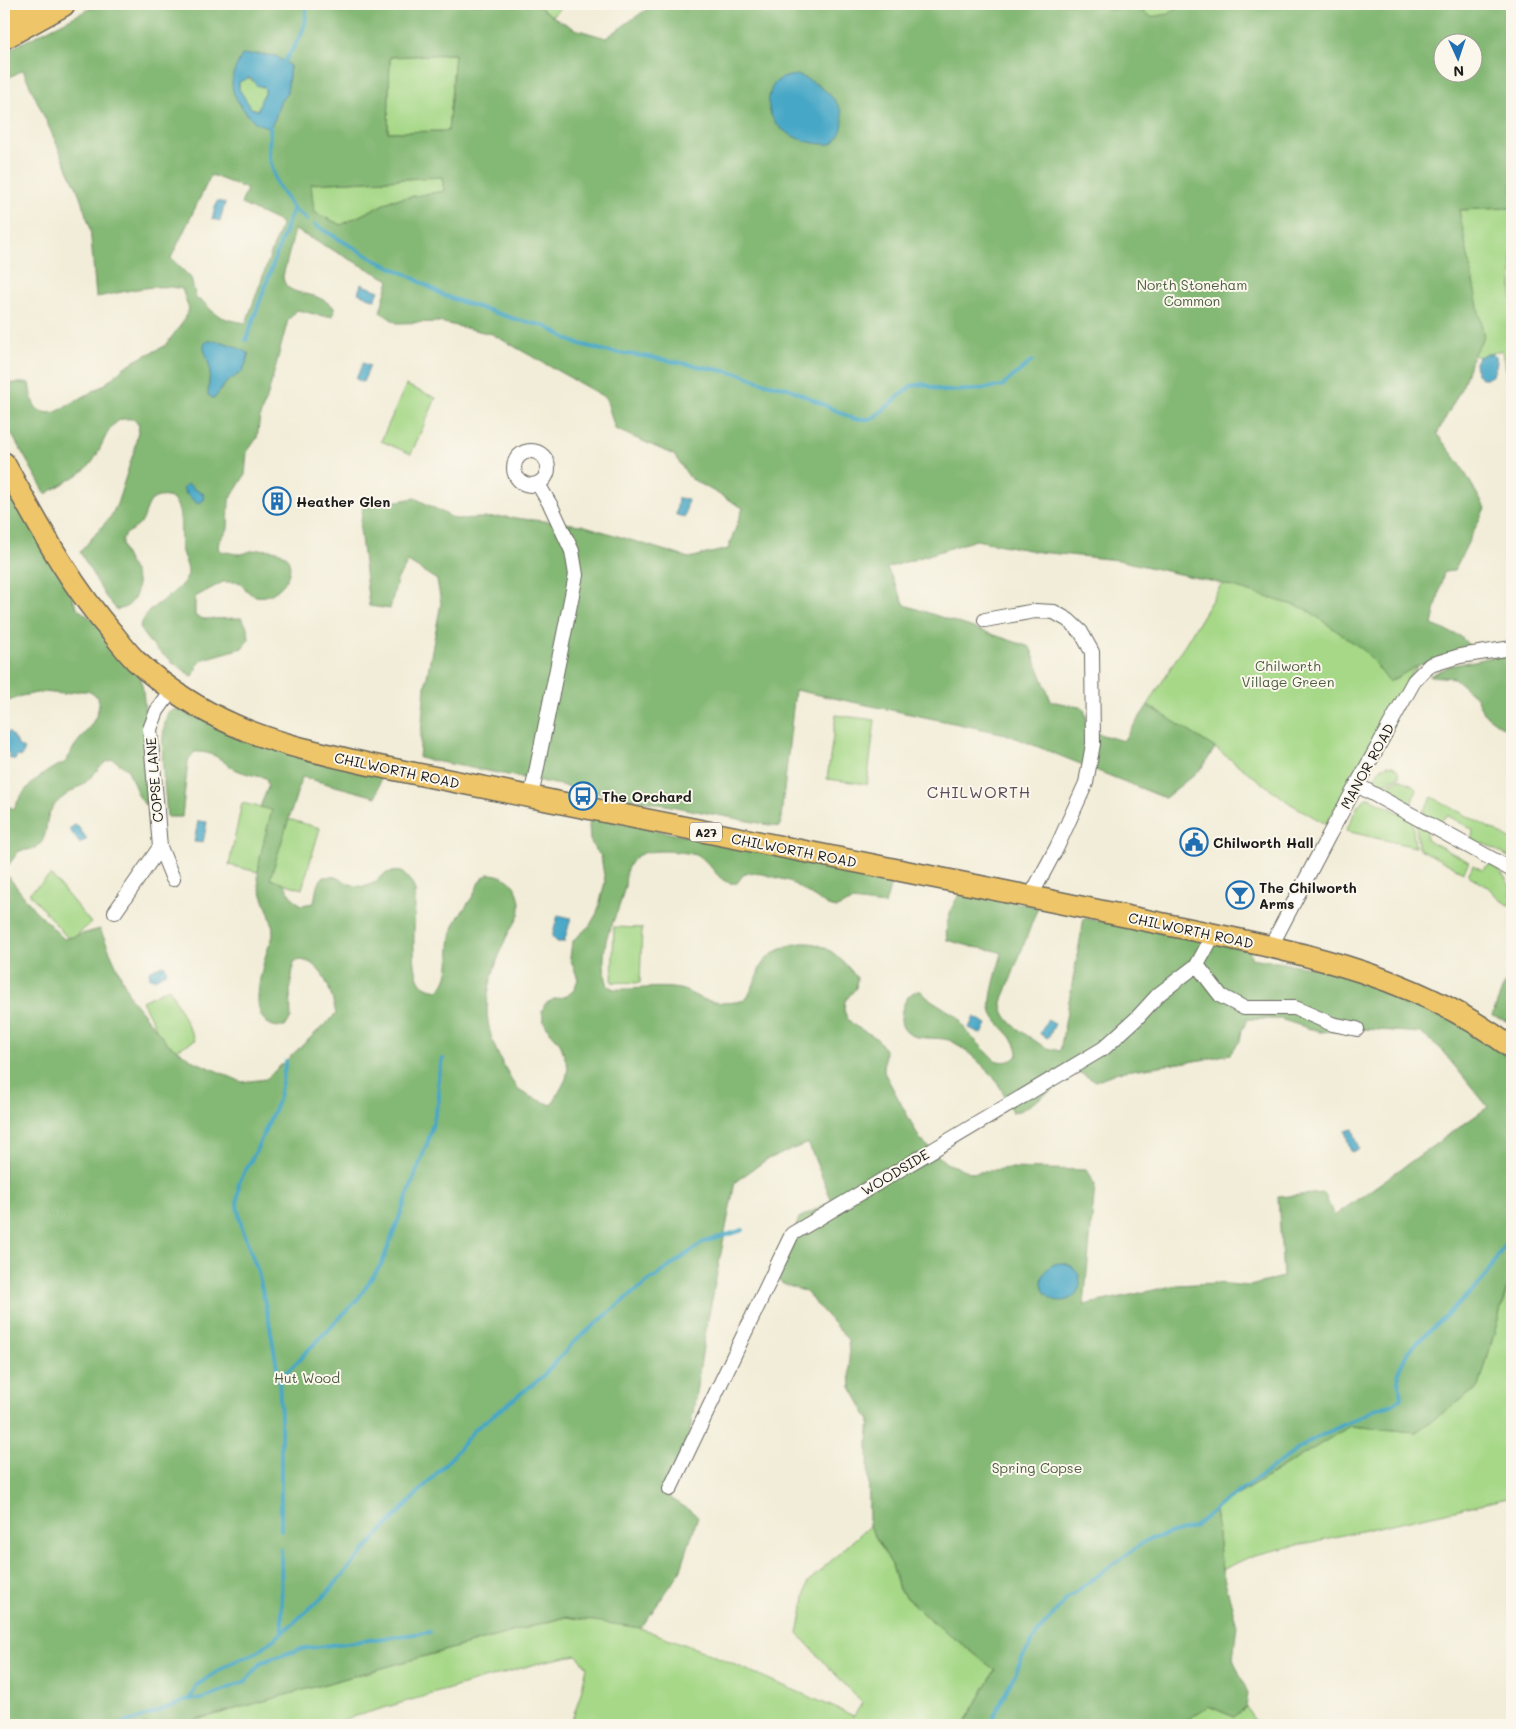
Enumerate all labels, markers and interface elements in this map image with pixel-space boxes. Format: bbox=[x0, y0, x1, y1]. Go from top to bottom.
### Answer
north arrow bbox=[1434, 32, 1484, 82]
text: N bbox=[1453, 62, 1465, 81]
park label: North Stoneham Common bbox=[1137, 275, 1247, 310]
building icon: Heather Glen bbox=[262, 486, 292, 516]
place label: Heather Glen bbox=[296, 492, 390, 511]
park label: Chilworth Village Green bbox=[1242, 656, 1334, 691]
street label: MANOR ROAD bbox=[1336, 720, 1398, 812]
street label: COPSE LANE bbox=[141, 737, 167, 823]
street label: CHILWORTH ROAD bbox=[333, 747, 461, 793]
bus stop icon: The Orchard bbox=[568, 781, 598, 811]
district label: CHILWORTH bbox=[927, 781, 1031, 802]
place label: The Orchard bbox=[602, 787, 692, 806]
road number: A27 bbox=[690, 822, 722, 842]
public building icon: Chilworth Hall bbox=[1179, 827, 1209, 857]
street label: CHILWORTH ROAD bbox=[730, 829, 858, 871]
place label: Chilworth Hall bbox=[1213, 833, 1313, 852]
place label: The Chilworth Arms bbox=[1259, 878, 1357, 913]
bar icon: The Chilworth Arms bbox=[1225, 880, 1255, 910]
street label: CHILWORTH ROAD bbox=[1127, 907, 1255, 953]
street label: WOODSIDE bbox=[858, 1144, 932, 1200]
park label: Hut Wood bbox=[274, 1368, 340, 1387]
park label: Spring Copse bbox=[992, 1458, 1082, 1477]

